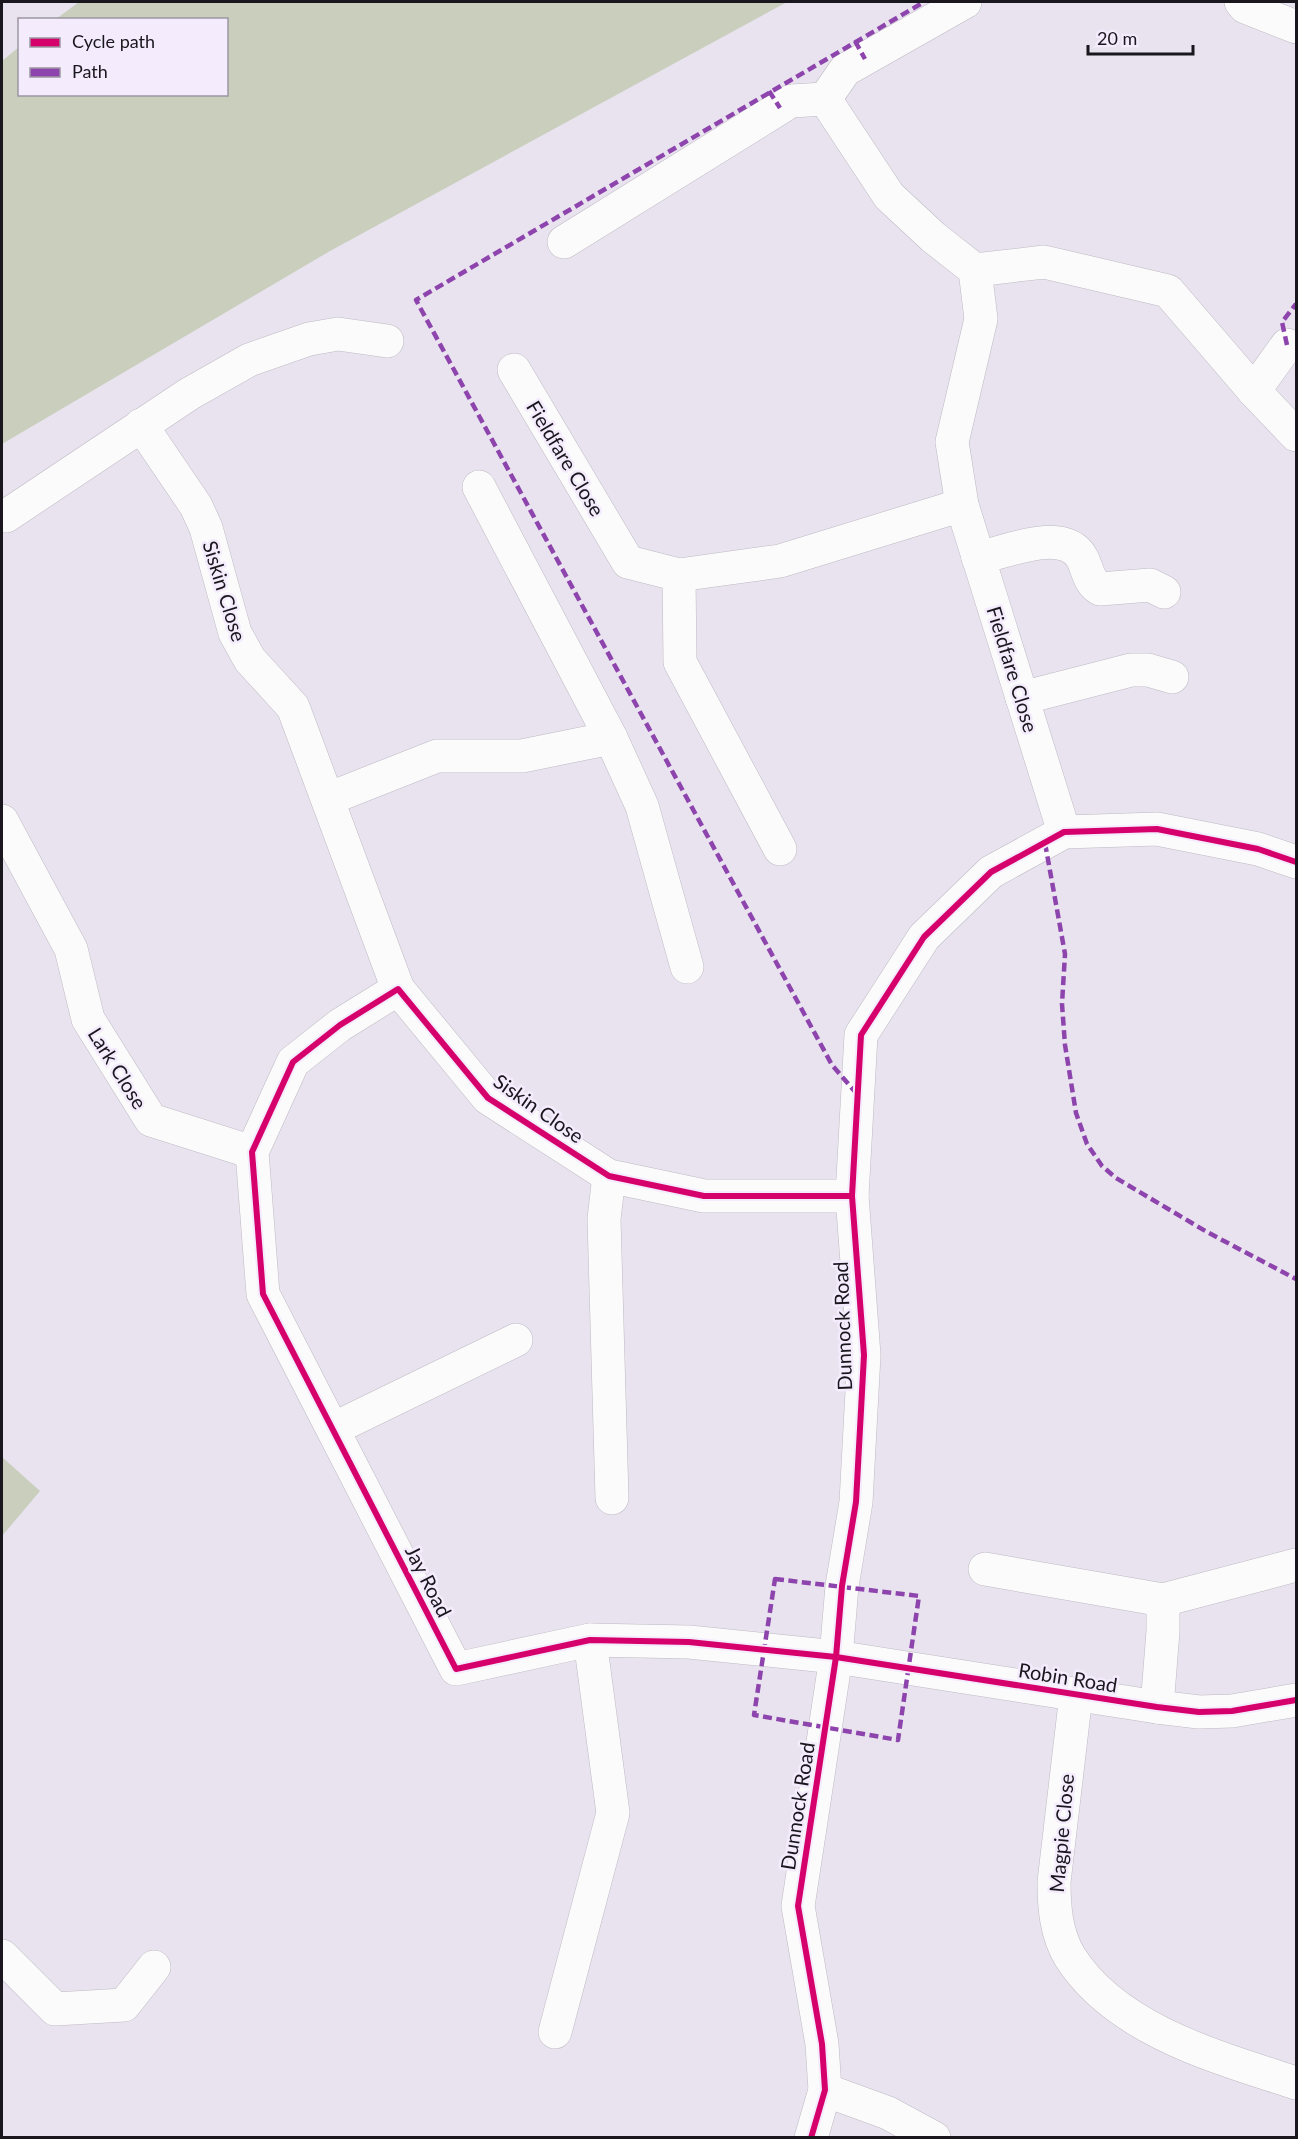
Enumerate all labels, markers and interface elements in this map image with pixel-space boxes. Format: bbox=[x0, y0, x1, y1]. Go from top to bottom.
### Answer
legend bbox=[18, 18, 228, 96]
scale bar bbox=[1088, 18, 1193, 56]
text: 20 m bbox=[1097, 27, 1137, 49]
text: Cycle path bbox=[72, 30, 155, 52]
text: Path bbox=[72, 60, 108, 82]
street label: Fieldfare Close bbox=[522, 396, 610, 520]
street label: Siskin Close bbox=[198, 538, 252, 644]
street label: Fieldfare Close bbox=[982, 603, 1044, 735]
street label: Lark Close bbox=[84, 1023, 152, 1113]
street label: Siskin Close bbox=[489, 1068, 589, 1148]
street label: Dunnock Road bbox=[828, 1261, 856, 1391]
street label: Jay Road bbox=[401, 1541, 457, 1621]
street label: Robin Road bbox=[1017, 1657, 1119, 1697]
street label: Dunnock Road bbox=[775, 1740, 819, 1872]
street label: Magpie Close bbox=[1044, 1773, 1078, 1893]

